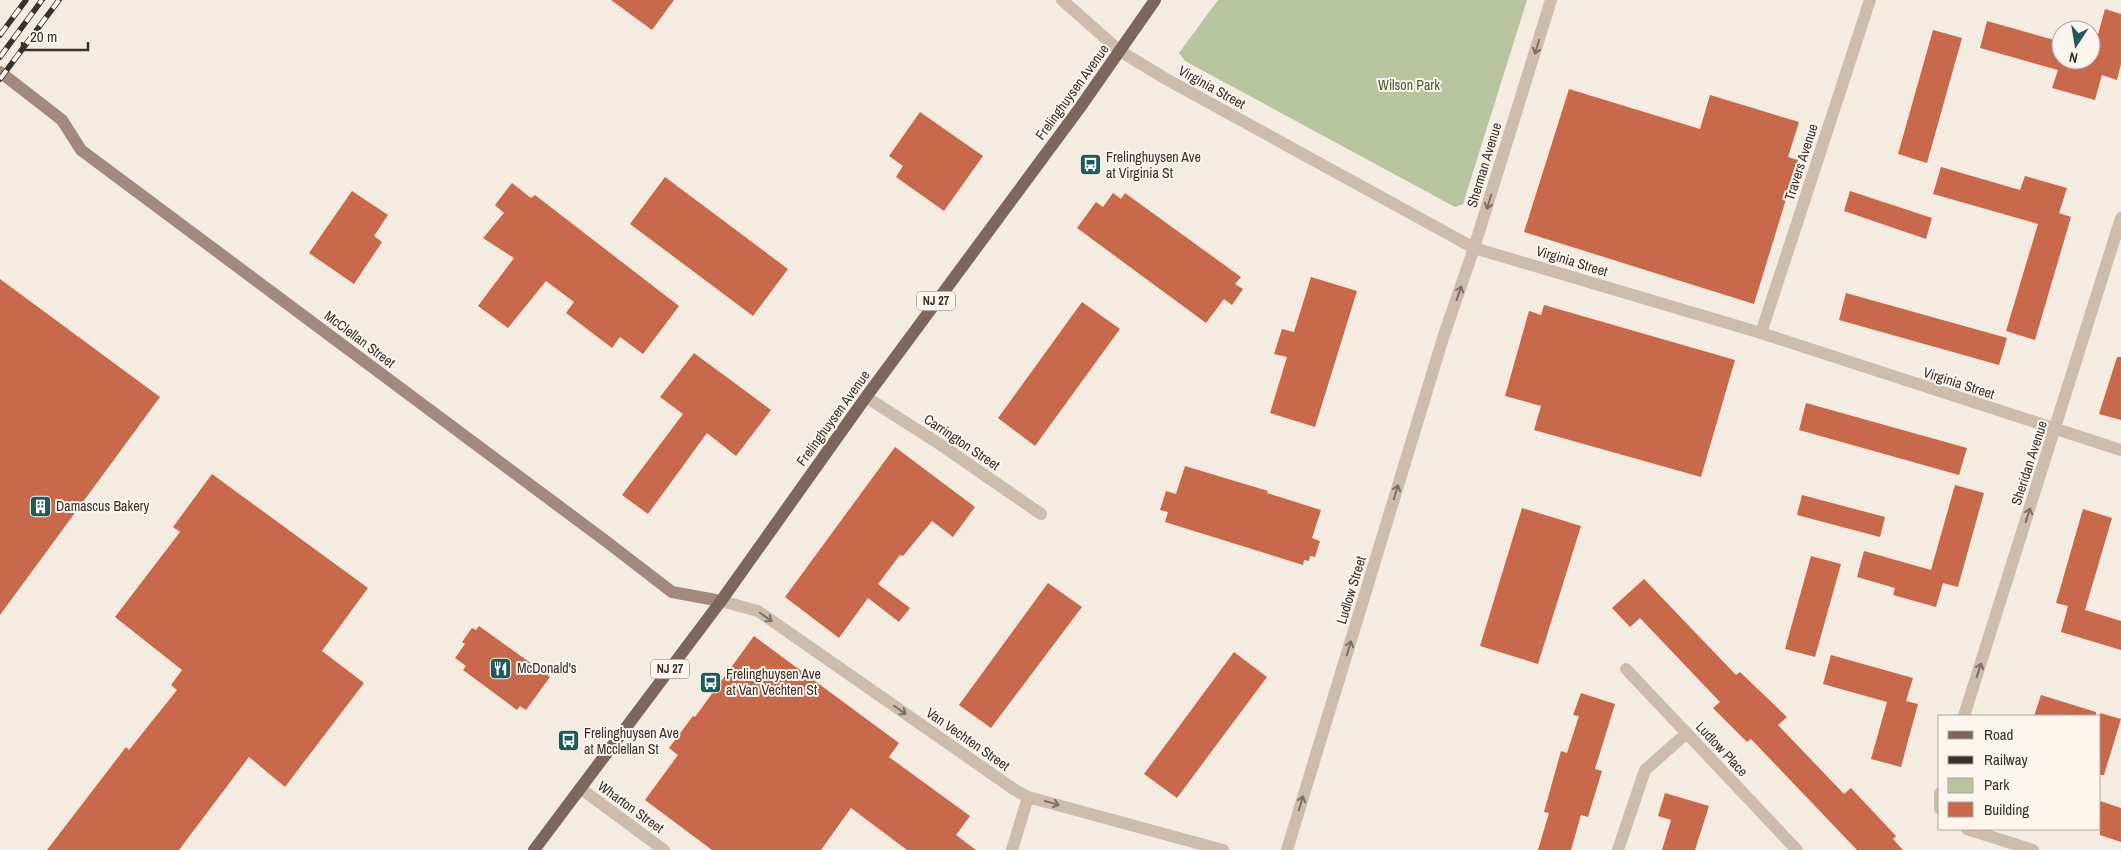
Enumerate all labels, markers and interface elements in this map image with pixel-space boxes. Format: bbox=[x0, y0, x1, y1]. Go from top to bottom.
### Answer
scale bar bbox=[22, 20, 89, 52]
north arrow bbox=[2051, 20, 2101, 70]
text: 20 m bbox=[30, 26, 57, 47]
one-way arrow bbox=[1531, 38, 1541, 54]
street label: Frelinghuysen Avenue bbox=[1031, 41, 1113, 143]
text: N bbox=[2067, 48, 2079, 67]
street label: Virginia Street bbox=[1175, 61, 1249, 113]
park label: Wilson Park bbox=[1378, 76, 1440, 94]
street label: Sherman Avenue bbox=[1463, 120, 1505, 210]
street label: Travers Avenue bbox=[1780, 121, 1822, 203]
place label: Frelinghuysen Ave at Virginia St bbox=[1106, 148, 1201, 182]
bus stop icon: Frelinghuysen Ave at Virginia St bbox=[1078, 153, 1102, 177]
one-way arrow bbox=[1483, 193, 1493, 209]
street label: Virginia Street bbox=[1534, 242, 1610, 280]
one-way arrow bbox=[1454, 285, 1464, 301]
road number: NJ 27 bbox=[917, 292, 955, 310]
street label: McClellan Street bbox=[321, 306, 399, 372]
street label: Virginia Street bbox=[1921, 363, 1997, 403]
street label: Frelinghuysen Avenue bbox=[792, 367, 874, 469]
street label: Carrington Street bbox=[920, 410, 1004, 474]
street label: Sheridan Avenue bbox=[2007, 418, 2051, 508]
one-way arrow bbox=[1391, 485, 1401, 501]
building icon: Damascus Bakery bbox=[28, 494, 52, 518]
place label: Damascus Bakery bbox=[56, 497, 149, 515]
one-way arrow bbox=[2024, 507, 2034, 523]
street label: Ludlow Street bbox=[1332, 554, 1370, 626]
one-way arrow bbox=[759, 612, 773, 622]
one-way arrow bbox=[1344, 640, 1354, 656]
restaurant icon: McDonald's bbox=[489, 656, 513, 680]
place label: McDonald's bbox=[517, 659, 577, 677]
road number: NJ 27 bbox=[651, 660, 689, 679]
one-way arrow bbox=[1974, 662, 1984, 678]
place label: Frelinghuysen Ave at Van Vechten St bbox=[726, 665, 821, 699]
bus stop icon: Frelinghuysen Ave at Van Vechten St bbox=[698, 670, 722, 694]
street label: Van Vechten Street bbox=[923, 703, 1013, 775]
one-way arrow bbox=[892, 705, 906, 715]
legend bbox=[1938, 715, 2101, 830]
street label: Ludlow Place bbox=[1692, 718, 1752, 780]
place label: Frelinghuysen Ave at Mcclellan St bbox=[584, 724, 679, 758]
text: Road bbox=[1984, 724, 2013, 745]
bus stop icon: Frelinghuysen Ave at Mcclellan St bbox=[556, 729, 580, 753]
text: Railway bbox=[1984, 749, 2029, 770]
text: Park bbox=[1984, 774, 2010, 795]
street label: Wharton Street bbox=[594, 777, 668, 837]
one-way arrow bbox=[1297, 796, 1307, 812]
one-way arrow bbox=[1044, 799, 1060, 809]
text: Building bbox=[1984, 799, 2029, 820]

